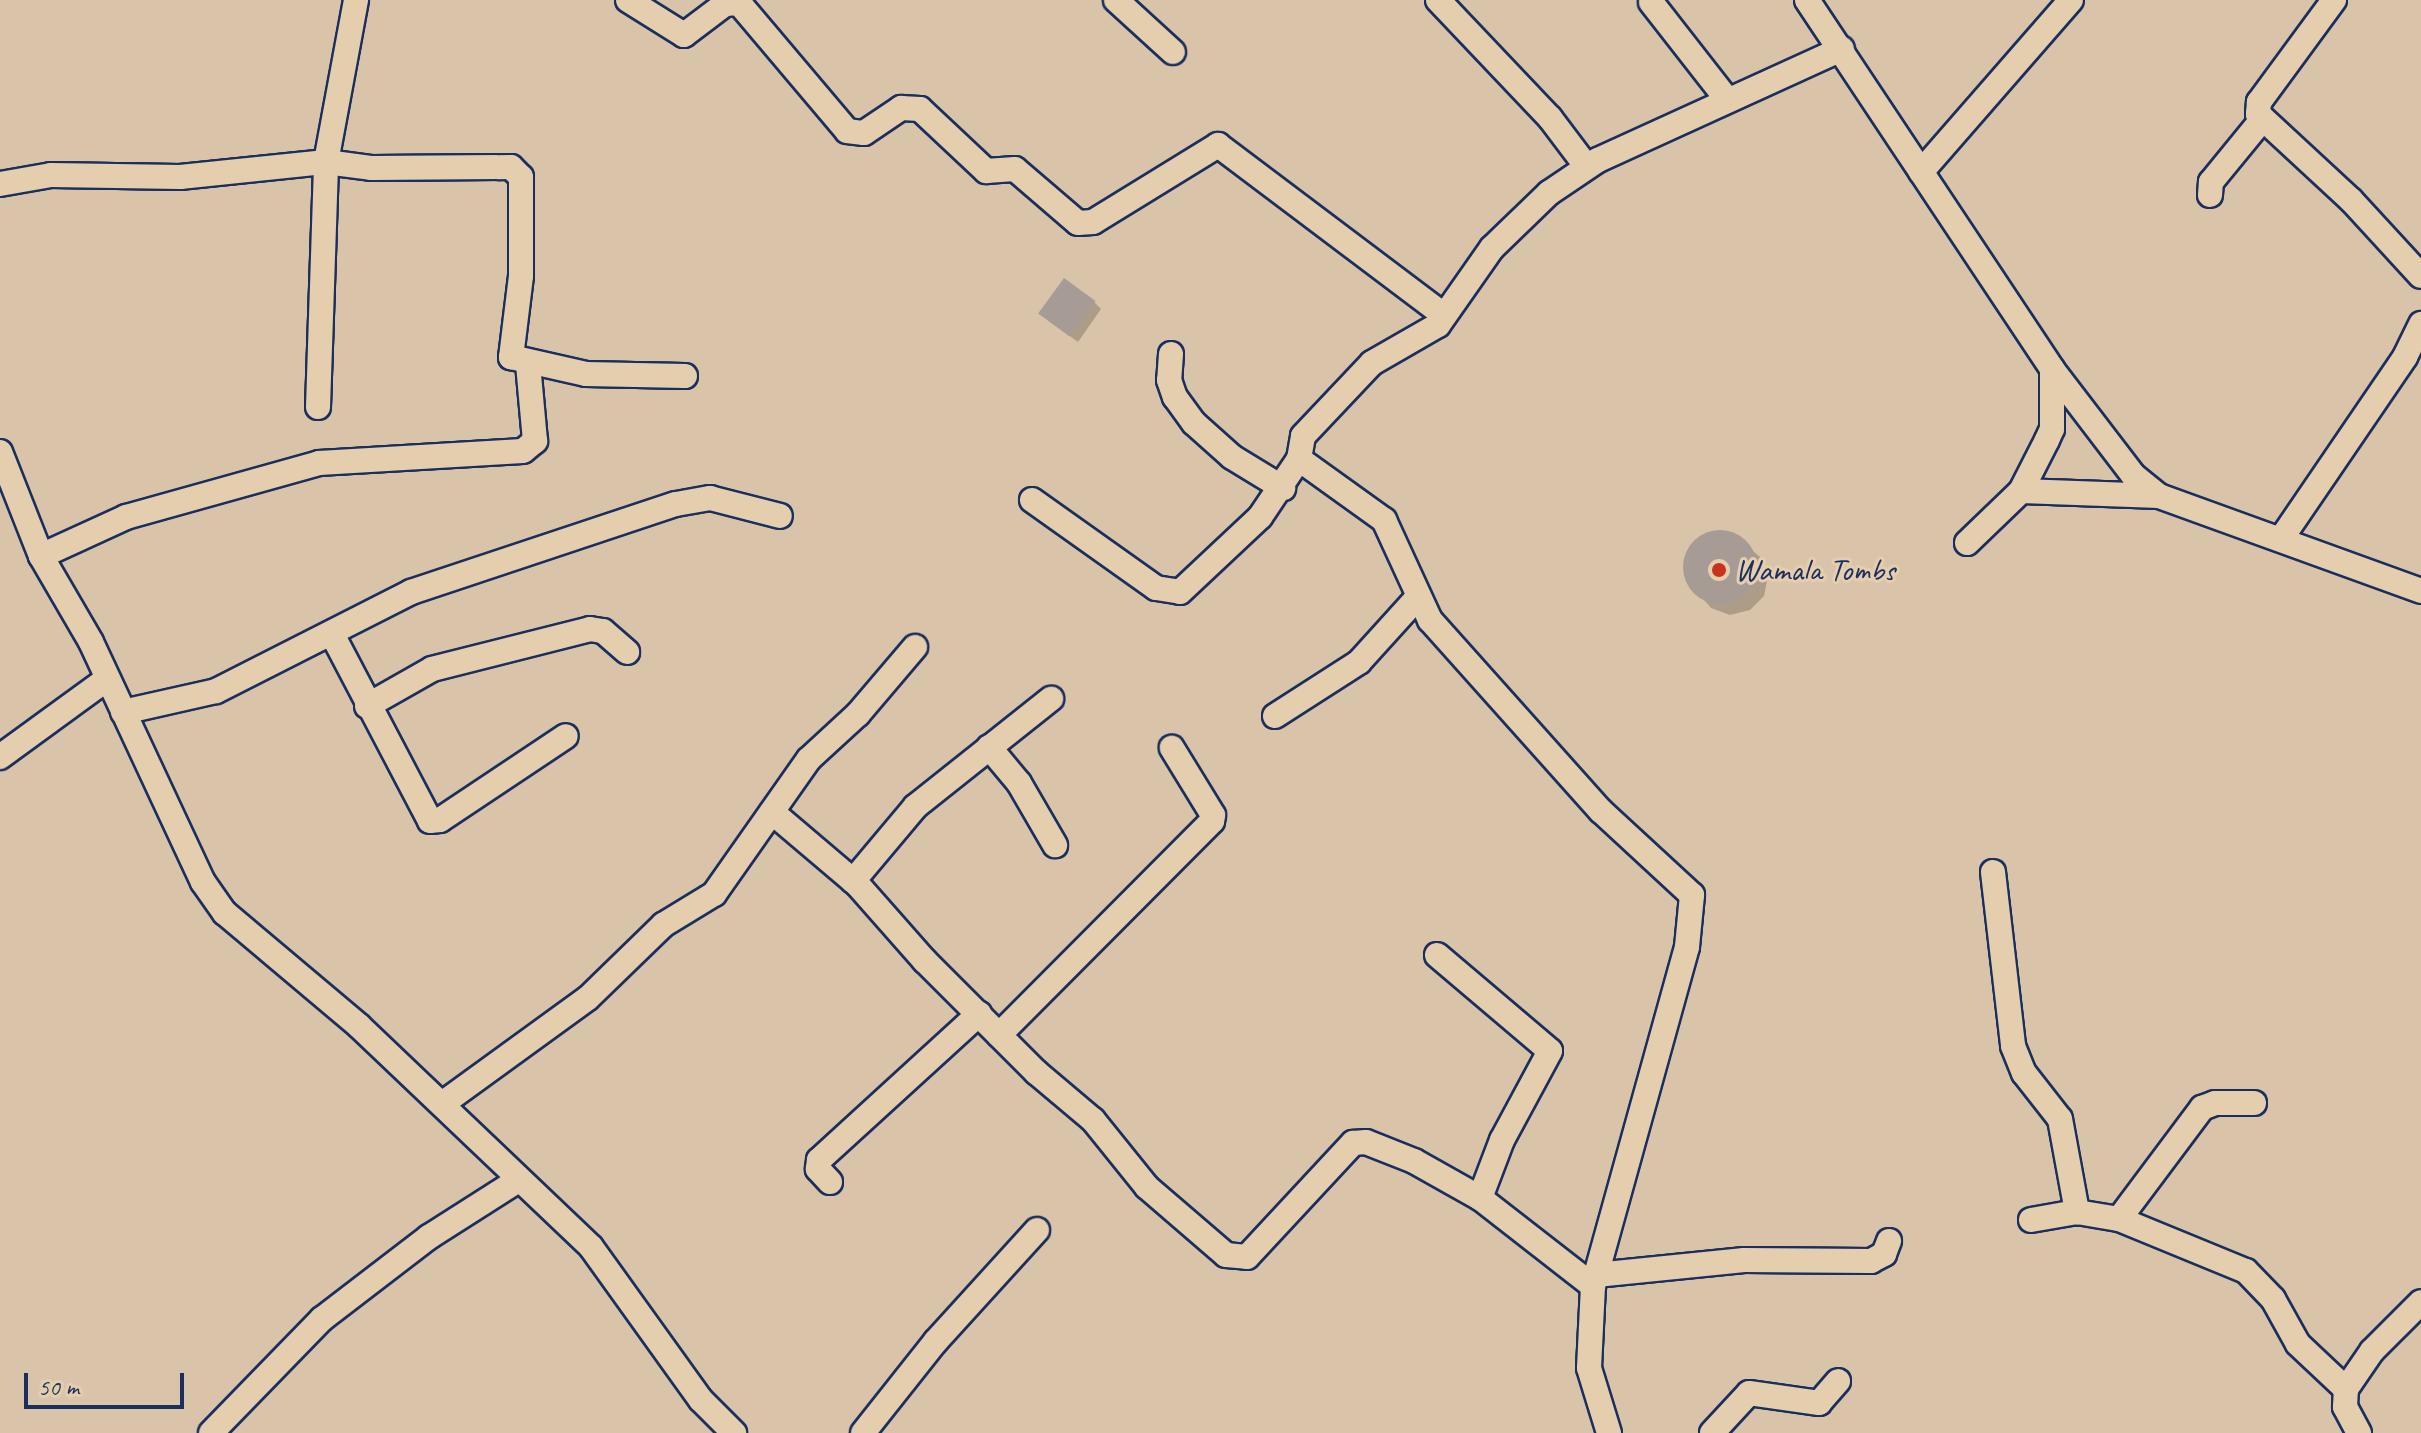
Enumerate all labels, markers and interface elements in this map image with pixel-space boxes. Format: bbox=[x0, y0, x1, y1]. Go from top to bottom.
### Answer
place label: Wamala Tombs bbox=[1735, 551, 1895, 589]
marker: Wamala Tombs bbox=[1710, 561, 1728, 579]
scale bar bbox=[28, 1357, 188, 1407]
text: 50 m bbox=[38, 1372, 79, 1402]

